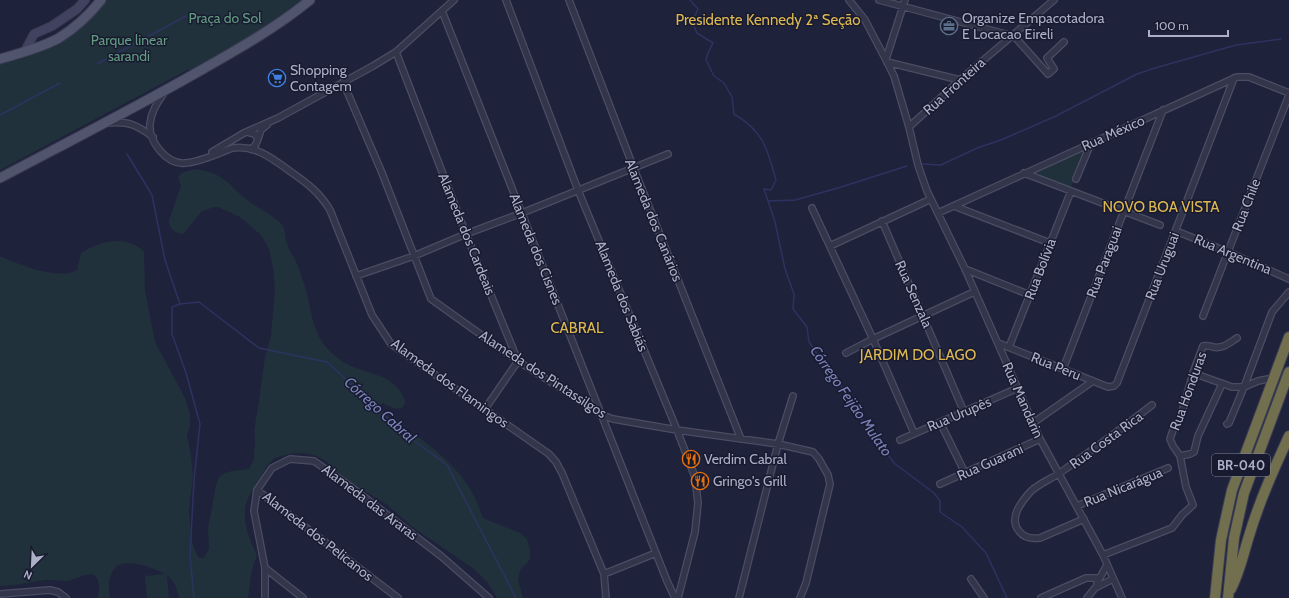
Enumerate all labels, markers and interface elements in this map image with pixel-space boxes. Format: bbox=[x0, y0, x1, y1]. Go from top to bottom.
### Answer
park label: Praça do Sol bbox=[189, 9, 262, 27]
place label: Organize Empacotadora E Locacao Eireli bbox=[962, 9, 1105, 43]
district label: Presidente Kennedy 2ª Seção bbox=[676, 11, 860, 29]
scale bar bbox=[1149, 12, 1228, 38]
office icon: Organize Empacotadora E Locacao Eireli bbox=[939, 16, 959, 36]
text: 100 m bbox=[1155, 18, 1189, 33]
park label: Parque linear sarandi bbox=[91, 31, 168, 65]
street label: Rua Fronteira bbox=[919, 53, 989, 119]
place label: Shopping Contagem bbox=[290, 61, 352, 95]
supermarket icon: Shopping Contagem bbox=[267, 68, 287, 88]
street label: Rua México bbox=[1079, 111, 1148, 155]
street label: Alameda dos Canários bbox=[621, 156, 687, 284]
street label: Alameda dos Cardeais bbox=[434, 170, 500, 298]
street label: Rua Chile bbox=[1228, 176, 1264, 234]
street label: Alameda dos Cisnes bbox=[505, 191, 567, 308]
district label: NOVO BOA VISTA bbox=[1103, 198, 1220, 216]
street label: Rua Paraguai bbox=[1082, 224, 1126, 300]
street label: Rua Uruguai bbox=[1141, 230, 1183, 302]
street label: Rua Argentina bbox=[1191, 230, 1275, 279]
street label: Rua Bolívia bbox=[1020, 235, 1060, 302]
street label: Alameda dos Sabiás bbox=[592, 238, 653, 354]
street label: Rua Senzala bbox=[891, 257, 937, 331]
district label: CABRAL bbox=[550, 319, 604, 337]
street label: Alameda dos Pintassilgos bbox=[476, 326, 610, 422]
street label: Alameda dos Flamingos bbox=[388, 334, 512, 432]
water label: Córrego Feijão Mulato bbox=[806, 342, 896, 460]
district label: JARDIM DO LAGO bbox=[859, 346, 976, 364]
street label: Rua Peru bbox=[1028, 348, 1084, 384]
street label: Rua Honduras bbox=[1165, 349, 1211, 433]
street label: Rua Mandarin bbox=[998, 359, 1048, 441]
water label: Córrego Cabral bbox=[341, 373, 420, 447]
street label: Rua Urupês bbox=[924, 392, 994, 436]
street label: Rua Costa Rica bbox=[1066, 407, 1146, 473]
street label: Rua Guarani bbox=[954, 439, 1026, 485]
restaurant icon: Verdim Cabral bbox=[681, 449, 701, 469]
place label: Verdim Cabral bbox=[704, 450, 787, 468]
road number: BR-040 bbox=[1212, 454, 1270, 476]
street label: Alameda das Araras bbox=[318, 460, 422, 544]
street label: Rua Nicarágua bbox=[1081, 463, 1165, 511]
restaurant icon: Gringo's Grill bbox=[690, 471, 710, 491]
place label: Gringo's Grill bbox=[713, 472, 787, 490]
street label: Alameda dos Pelicanos bbox=[259, 487, 377, 585]
north arrow bbox=[12, 546, 52, 586]
text: N bbox=[22, 567, 34, 583]

